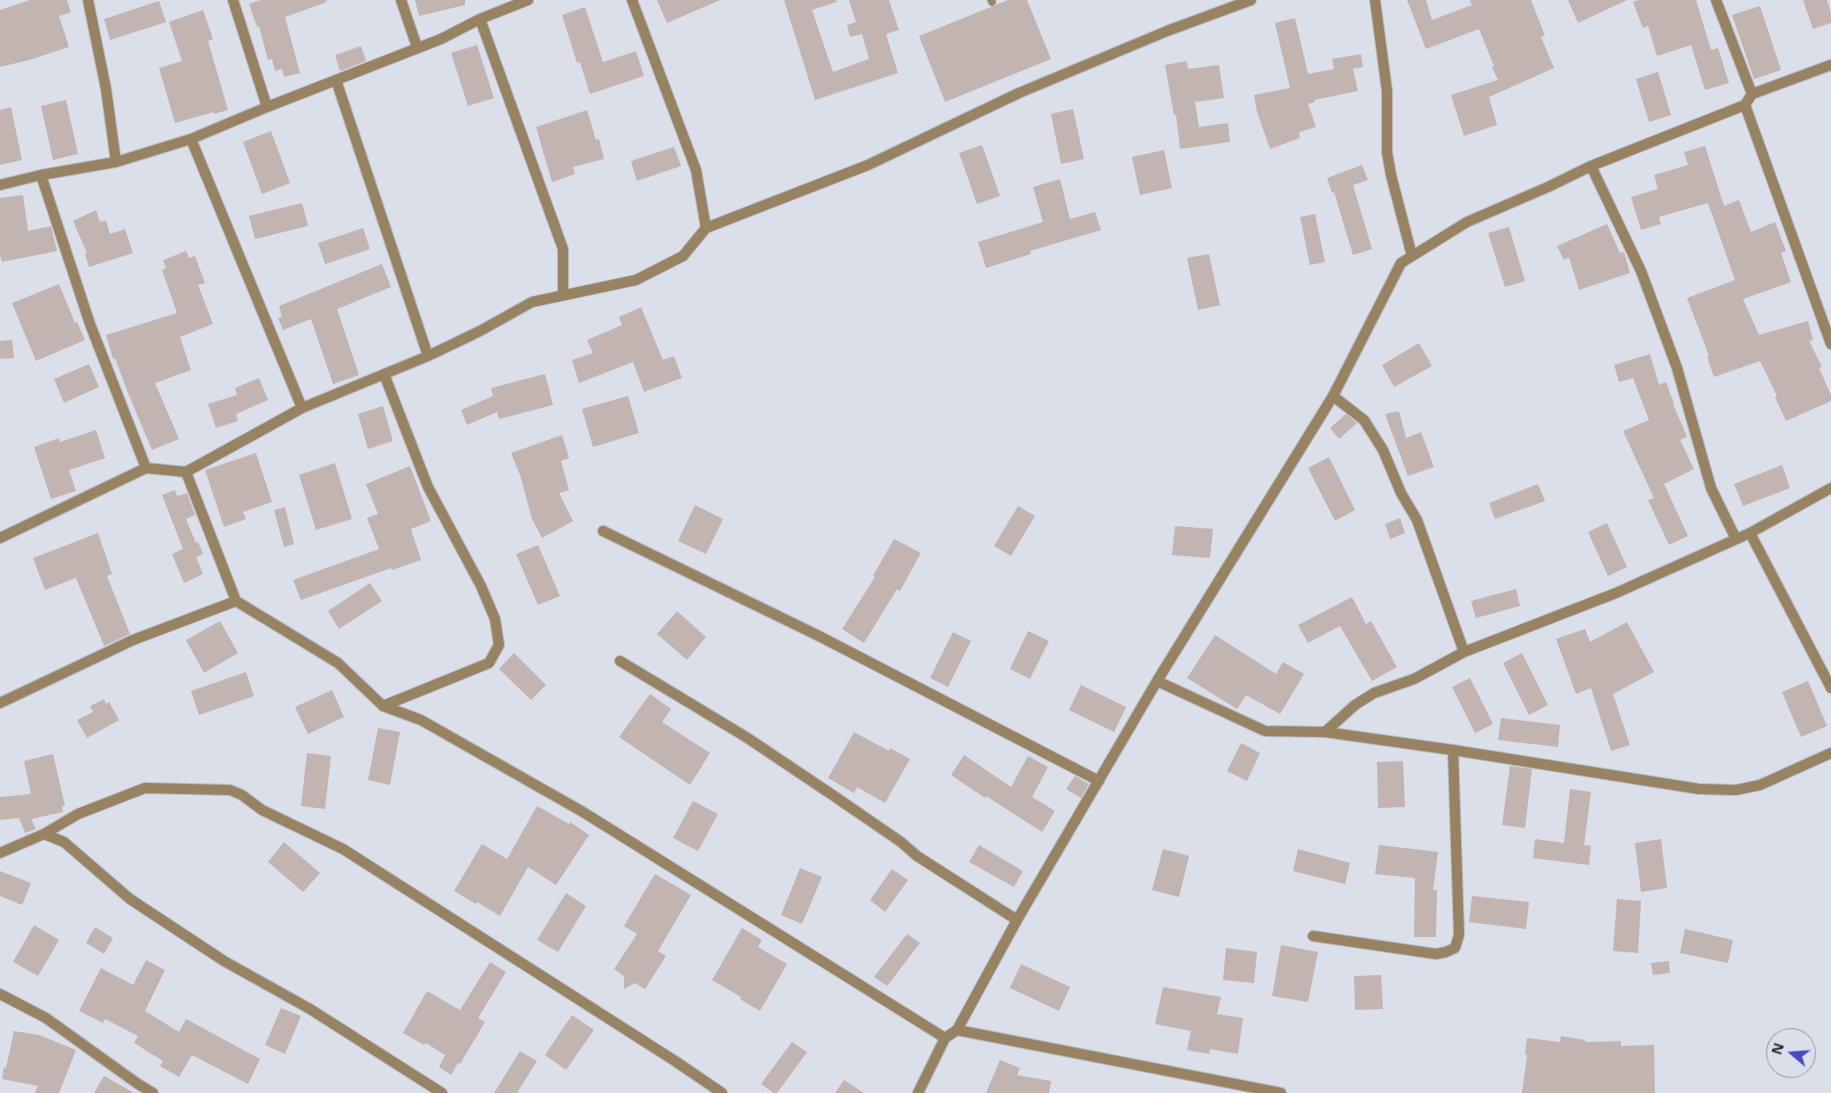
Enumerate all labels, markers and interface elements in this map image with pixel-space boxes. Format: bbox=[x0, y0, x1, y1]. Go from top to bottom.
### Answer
north arrow bbox=[1766, 1028, 1816, 1078]
text: N bbox=[1766, 1040, 1788, 1057]

